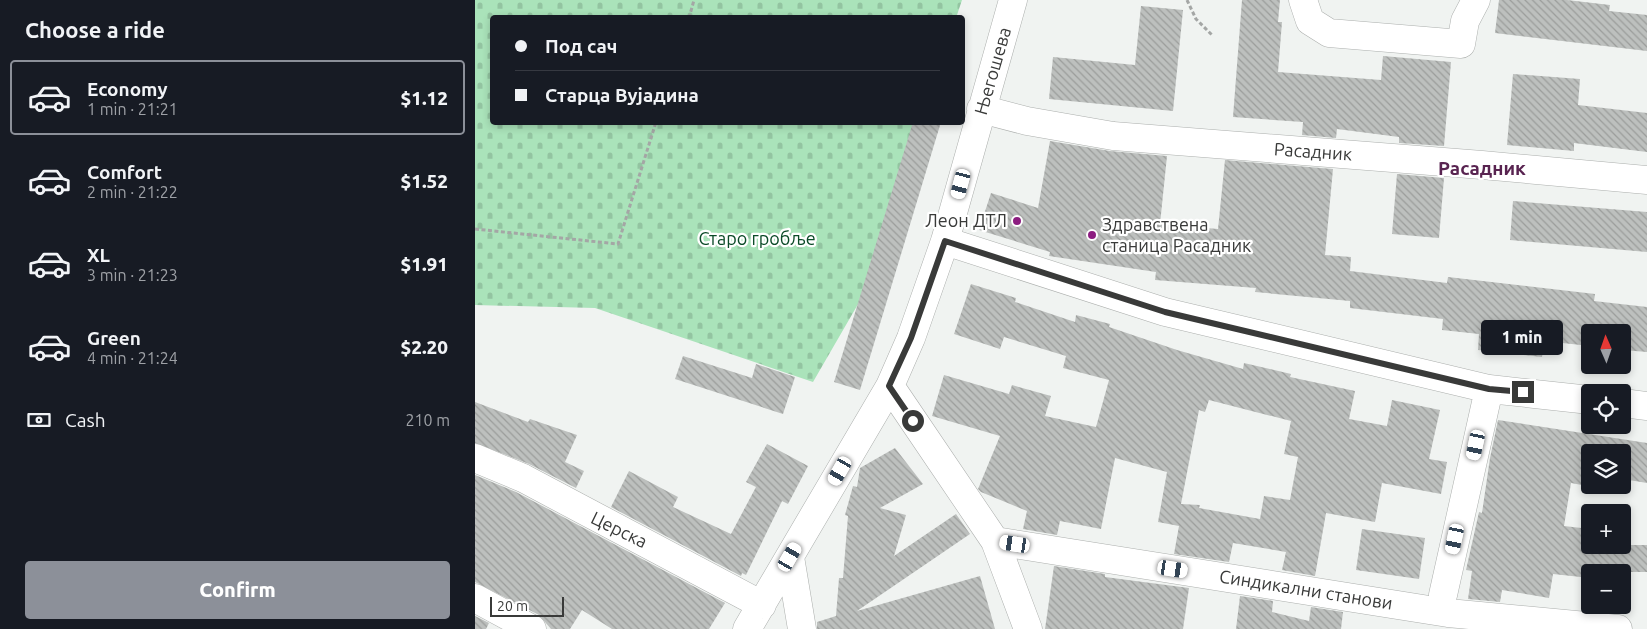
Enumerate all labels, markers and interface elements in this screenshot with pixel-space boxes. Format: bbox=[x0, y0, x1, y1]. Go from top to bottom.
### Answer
text: Choose a ride bbox=[25, 17, 165, 42]
street label: Његошева bbox=[970, 25, 1014, 117]
text: Под сач bbox=[545, 35, 617, 57]
icon: car bbox=[27, 75, 72, 120]
text: Economy bbox=[87, 78, 168, 100]
text: Старца Вујадина bbox=[545, 84, 699, 106]
text: $1.12 bbox=[400, 87, 448, 109]
text: 1 min · 21:21 bbox=[87, 100, 178, 118]
street label: Расадник bbox=[1273, 138, 1353, 164]
district label: Расадник bbox=[1438, 157, 1526, 179]
icon: car bbox=[27, 158, 72, 203]
text: Comfort bbox=[87, 161, 162, 183]
car bbox=[949, 168, 972, 200]
text: $1.52 bbox=[400, 170, 448, 192]
text: 2 min · 21:22 bbox=[87, 183, 178, 201]
place label: Леон ДТЛ bbox=[925, 210, 1007, 230]
place label: Здравствена станица Расадник bbox=[1102, 214, 1251, 255]
marker: Леон ДТЛ bbox=[1011, 215, 1023, 227]
park label: Старо гробље bbox=[698, 228, 816, 248]
marker: Здравствена станица Расадник bbox=[1086, 229, 1098, 241]
icon: car bbox=[27, 241, 72, 286]
text: XL bbox=[87, 244, 110, 266]
text: $1.91 bbox=[400, 253, 448, 275]
text: 3 min · 21:23 bbox=[87, 266, 178, 284]
callout: 1 min bbox=[1482, 320, 1564, 354]
icon: car bbox=[27, 324, 72, 369]
north arrow bbox=[1581, 324, 1631, 374]
map controls bbox=[1581, 324, 1631, 614]
text: Green bbox=[87, 327, 141, 349]
text: 1 min bbox=[1502, 328, 1542, 346]
text: $2.20 bbox=[400, 336, 448, 358]
text: 4 min · 21:24 bbox=[87, 349, 178, 367]
route end bbox=[1512, 381, 1534, 403]
button: locate bbox=[1581, 384, 1631, 434]
icon: cash bbox=[25, 406, 53, 434]
text: Cash bbox=[65, 409, 106, 431]
route start bbox=[902, 410, 924, 432]
text: 210 m bbox=[405, 411, 450, 429]
car bbox=[1465, 429, 1486, 461]
button: layers bbox=[1581, 444, 1631, 494]
car bbox=[826, 454, 853, 488]
button: + bbox=[1581, 504, 1631, 554]
street label: Церска bbox=[588, 507, 651, 551]
car bbox=[1444, 523, 1465, 555]
car bbox=[999, 534, 1030, 554]
car bbox=[776, 540, 803, 574]
car bbox=[1157, 559, 1188, 579]
button: Confirm bbox=[25, 561, 450, 619]
button: − bbox=[1581, 564, 1631, 614]
street label: Синдикални станови bbox=[1218, 565, 1394, 613]
scale bar bbox=[490, 594, 564, 617]
text: 20 m bbox=[497, 598, 528, 614]

